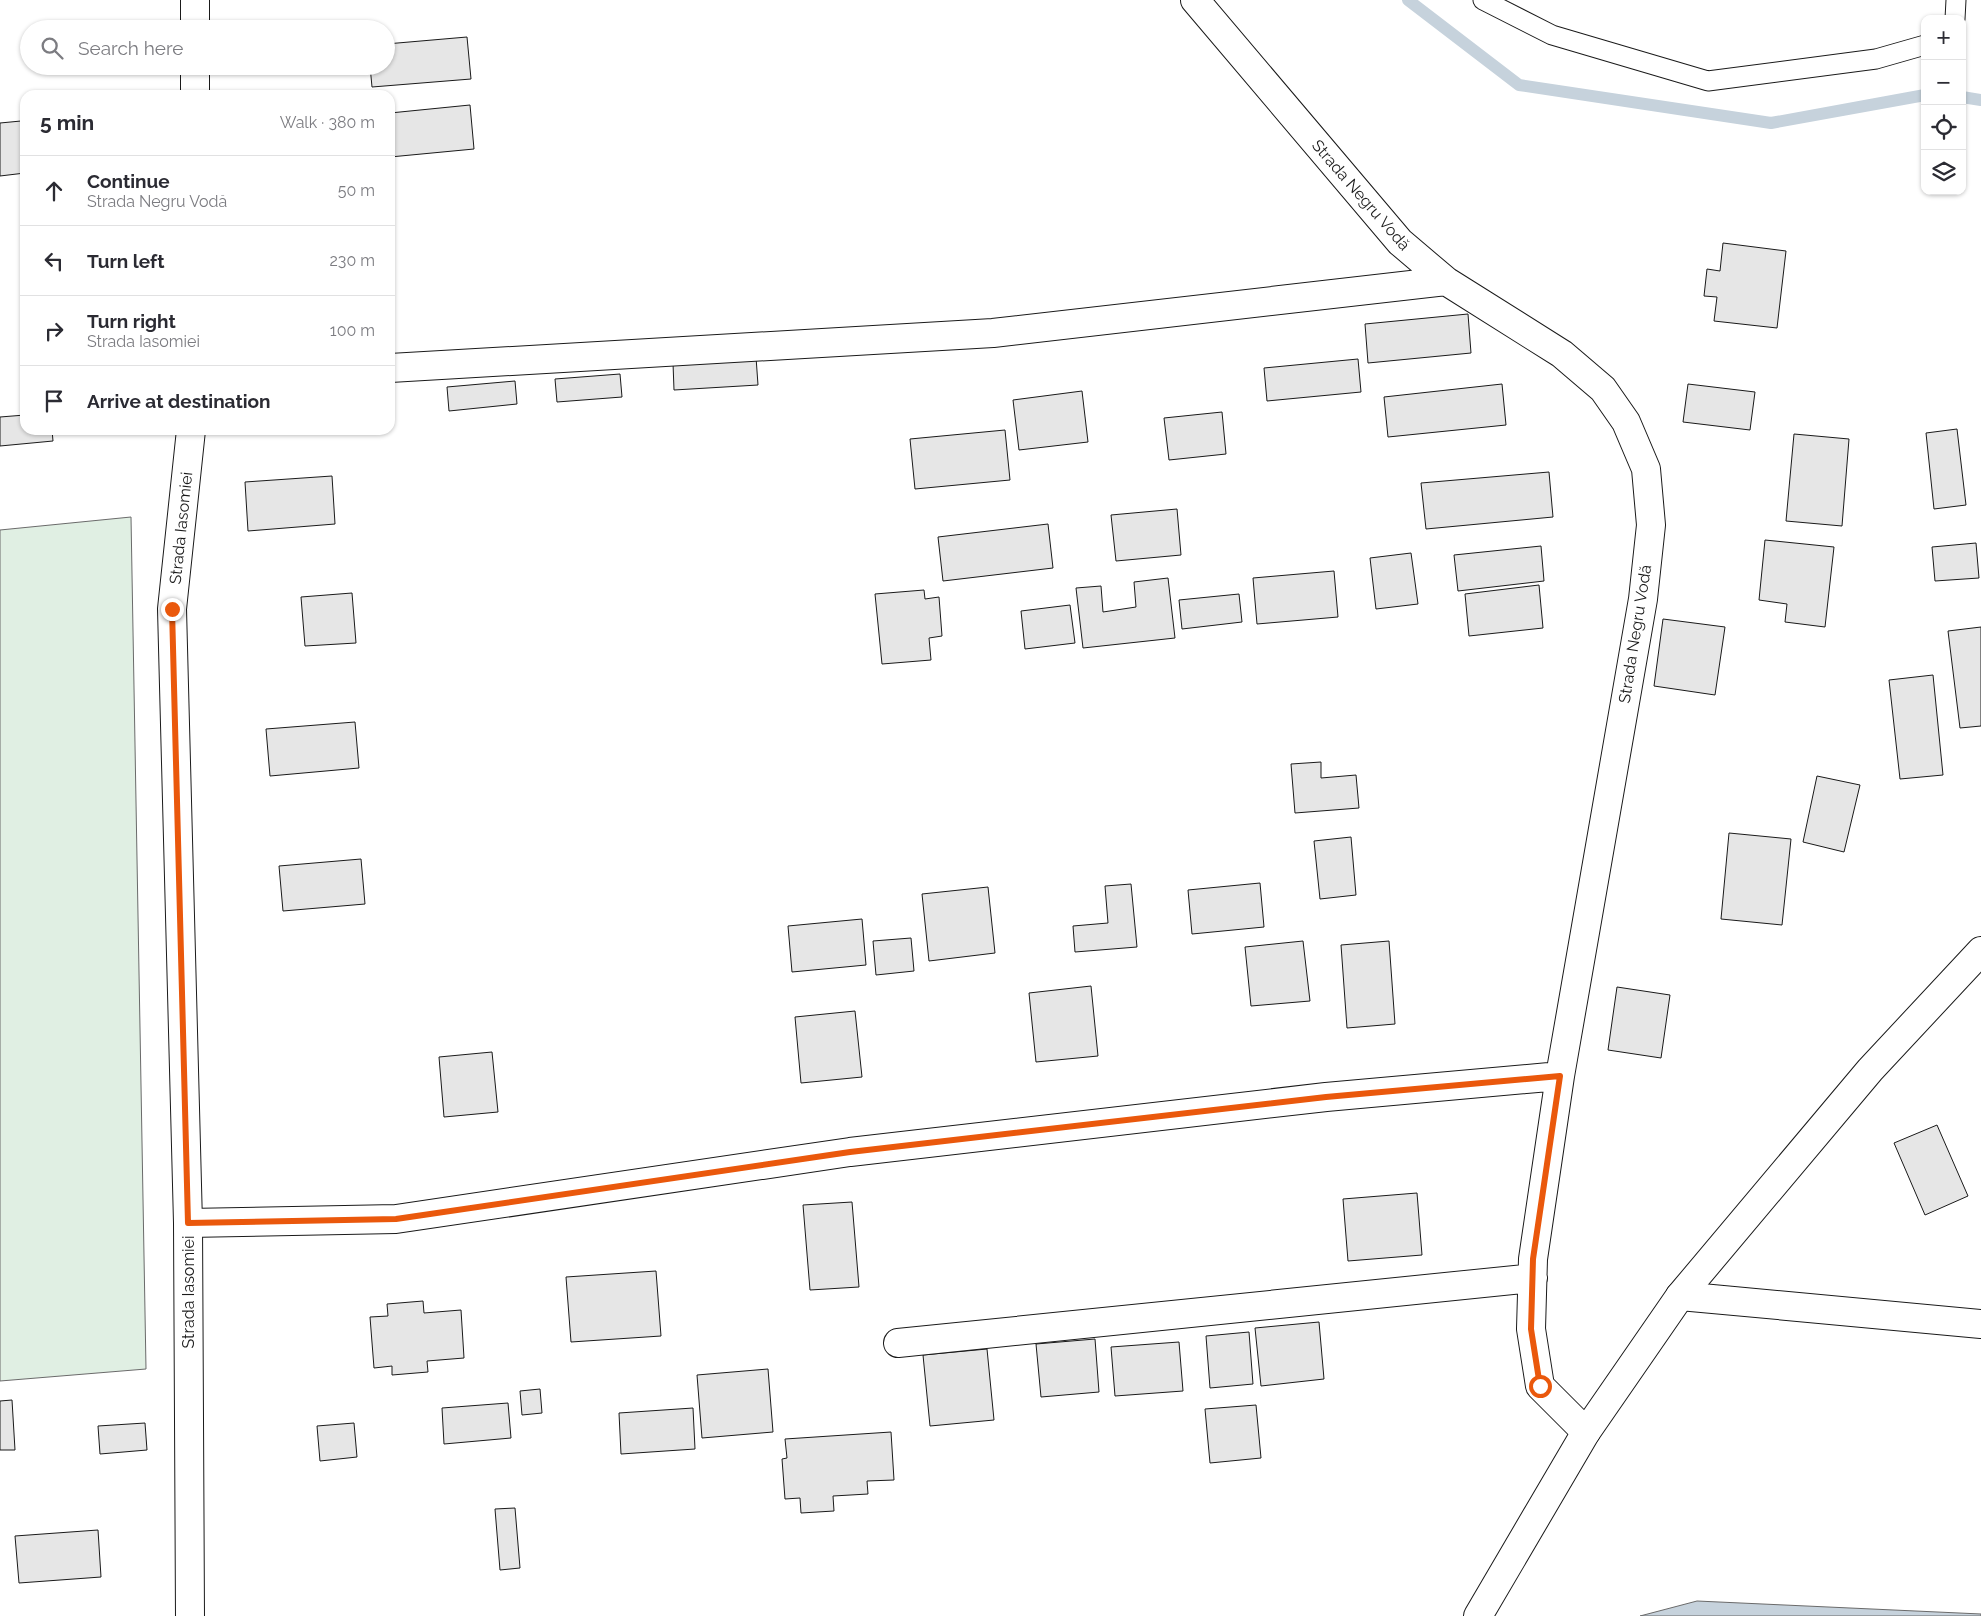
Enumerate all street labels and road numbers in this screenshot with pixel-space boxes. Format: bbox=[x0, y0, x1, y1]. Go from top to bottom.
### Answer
street label: Strada Negru Vodă bbox=[1308, 136, 1414, 254]
street label: Strada Iasomiei bbox=[166, 471, 196, 585]
street label: Strada Negru Vodă bbox=[1615, 563, 1655, 705]
street label: Strada Iasomiei bbox=[179, 1236, 198, 1348]

